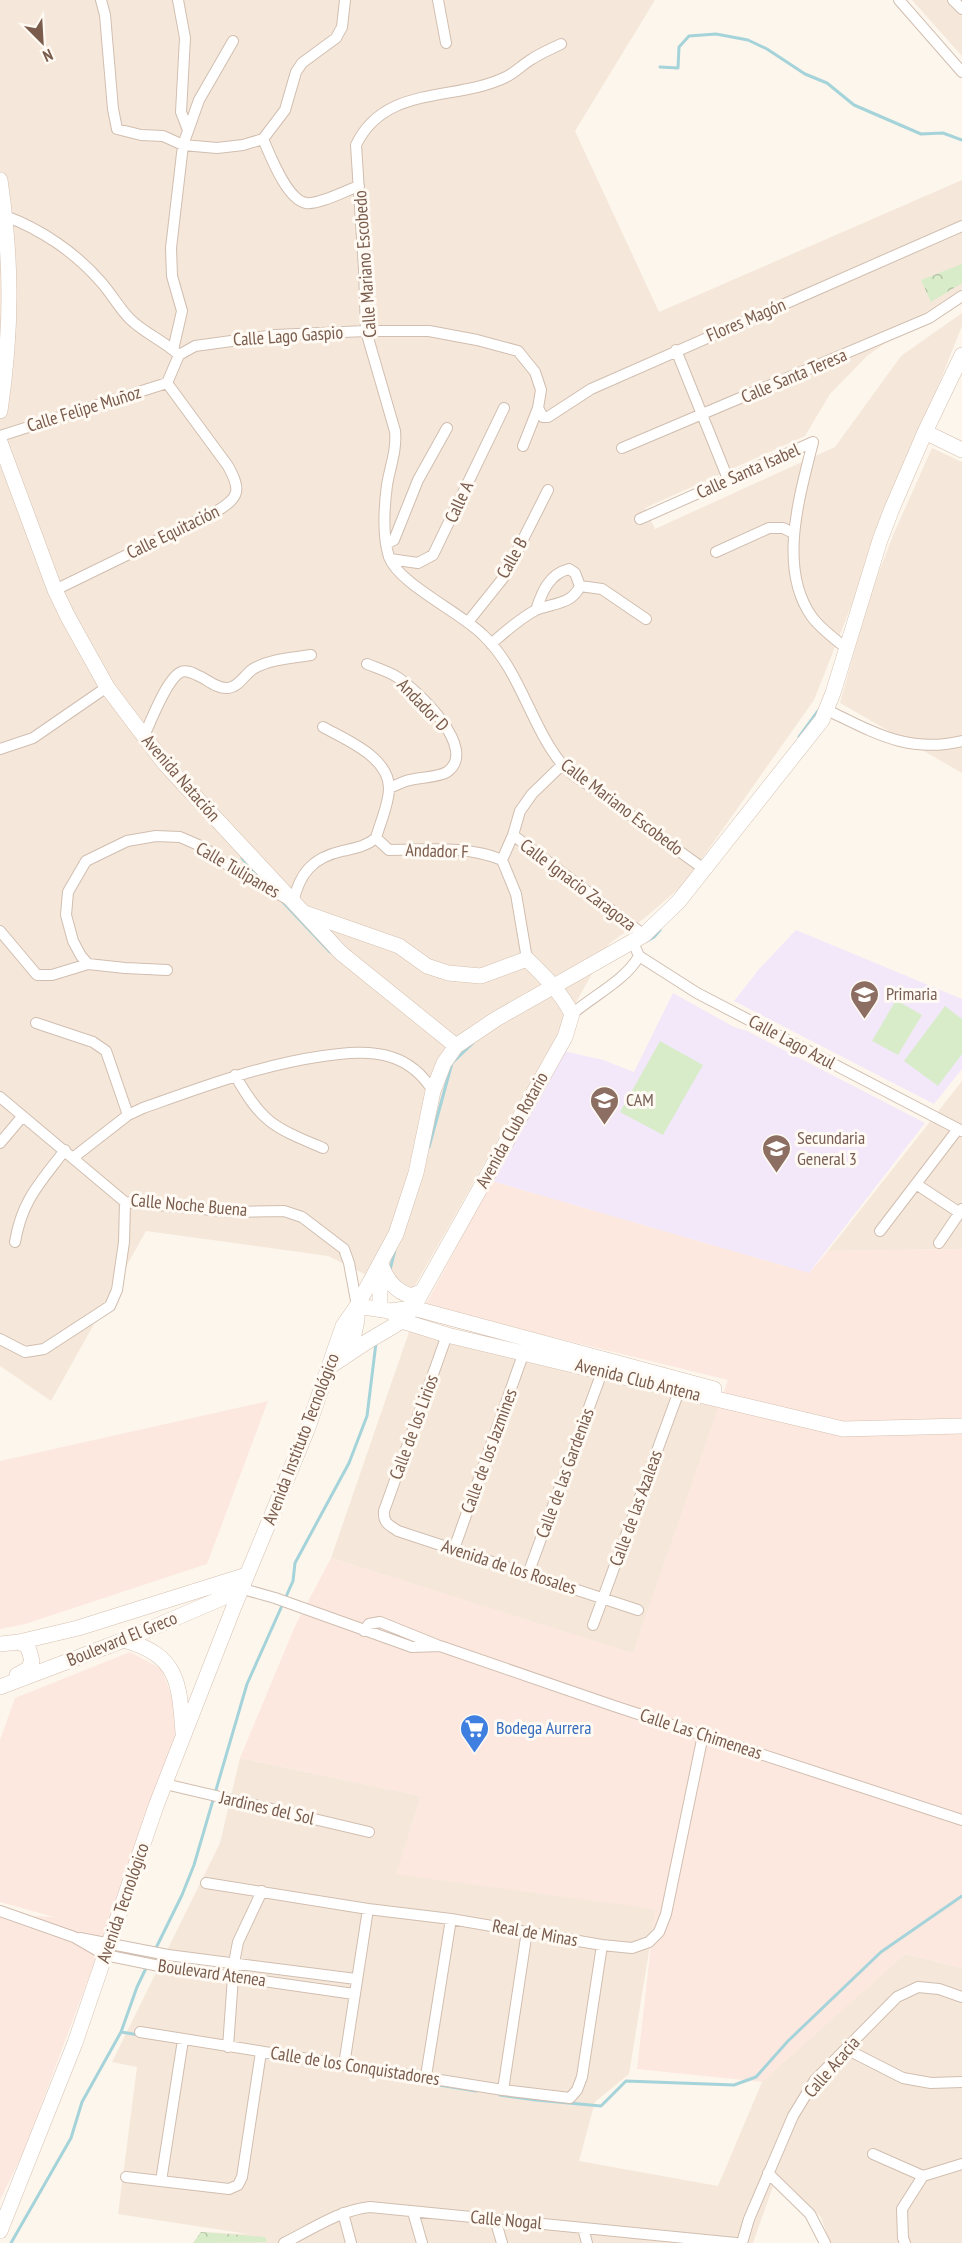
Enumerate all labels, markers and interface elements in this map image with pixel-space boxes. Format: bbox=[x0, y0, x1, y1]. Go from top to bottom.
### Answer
north arrow bbox=[12, 12, 72, 72]
text: N bbox=[40, 45, 56, 67]
street label: Calle Mariano Escobedo bbox=[348, 189, 381, 338]
street label: Flores Magón bbox=[703, 293, 789, 346]
street label: Calle Lago Gaspio bbox=[232, 320, 344, 351]
street label: Calle Santa Teresa bbox=[738, 343, 850, 408]
street label: Calle Felipe Muñoz bbox=[24, 380, 144, 437]
street label: Calle Santa Isabel bbox=[693, 437, 804, 504]
street label: Calle A bbox=[439, 477, 478, 526]
street label: Calle Equitación bbox=[123, 499, 223, 564]
street label: Calle B bbox=[491, 533, 532, 582]
street label: Andador D bbox=[392, 673, 454, 736]
street label: Avenida Natación bbox=[137, 729, 225, 826]
street label: Calle Mariano Escobedo bbox=[556, 753, 688, 860]
street label: Calle Ignacio Zaragoza bbox=[516, 833, 641, 936]
street label: Calle Tulipanes bbox=[192, 836, 284, 903]
street label: Andador F bbox=[405, 838, 469, 863]
school or university icon: Primaria bbox=[849, 978, 881, 1020]
place label: Primaria bbox=[886, 982, 937, 1005]
street label: Calle Lago Azul bbox=[745, 1009, 840, 1074]
street label: Avenida Club Rotario bbox=[470, 1067, 553, 1192]
school or university icon: CAM bbox=[589, 1084, 621, 1126]
place label: CAM bbox=[626, 1088, 654, 1111]
place label: Secundaria General 3 bbox=[797, 1126, 865, 1170]
school or university icon: Secundaria General 3 bbox=[760, 1132, 792, 1174]
street label: Calle Noche Buena bbox=[130, 1188, 248, 1221]
street label: Avenida Instituto Tecnológico bbox=[257, 1350, 344, 1528]
street label: Avenida Club Antena bbox=[573, 1353, 703, 1406]
street label: Calle de los Lirios bbox=[384, 1371, 443, 1482]
street label: Calle de los Jazmines bbox=[455, 1385, 522, 1516]
street label: Calle de las Gardenias bbox=[530, 1405, 599, 1541]
street label: Calle de las Azaleas bbox=[604, 1447, 667, 1569]
street label: Avenida de los Rosales bbox=[439, 1534, 580, 1599]
street label: Boulevard El Greco bbox=[63, 1606, 180, 1671]
street label: Calle Las Chimeneas bbox=[637, 1703, 765, 1764]
supermarket icon: Bodega Aurrera bbox=[459, 1712, 491, 1754]
place label: Bodega Aurrera bbox=[496, 1716, 591, 1739]
street label: Jardines del Sol bbox=[217, 1785, 317, 1830]
street label: Avenida Tecnológico bbox=[91, 1839, 154, 1966]
street label: Real de Minas bbox=[491, 1914, 580, 1951]
street label: Boulevard Atenea bbox=[157, 1954, 267, 1991]
street label: Calle Acacia bbox=[799, 2031, 865, 2102]
street label: Calle de los Conquistadores bbox=[269, 2041, 441, 2090]
street label: Calle Nogal bbox=[469, 2205, 543, 2234]

